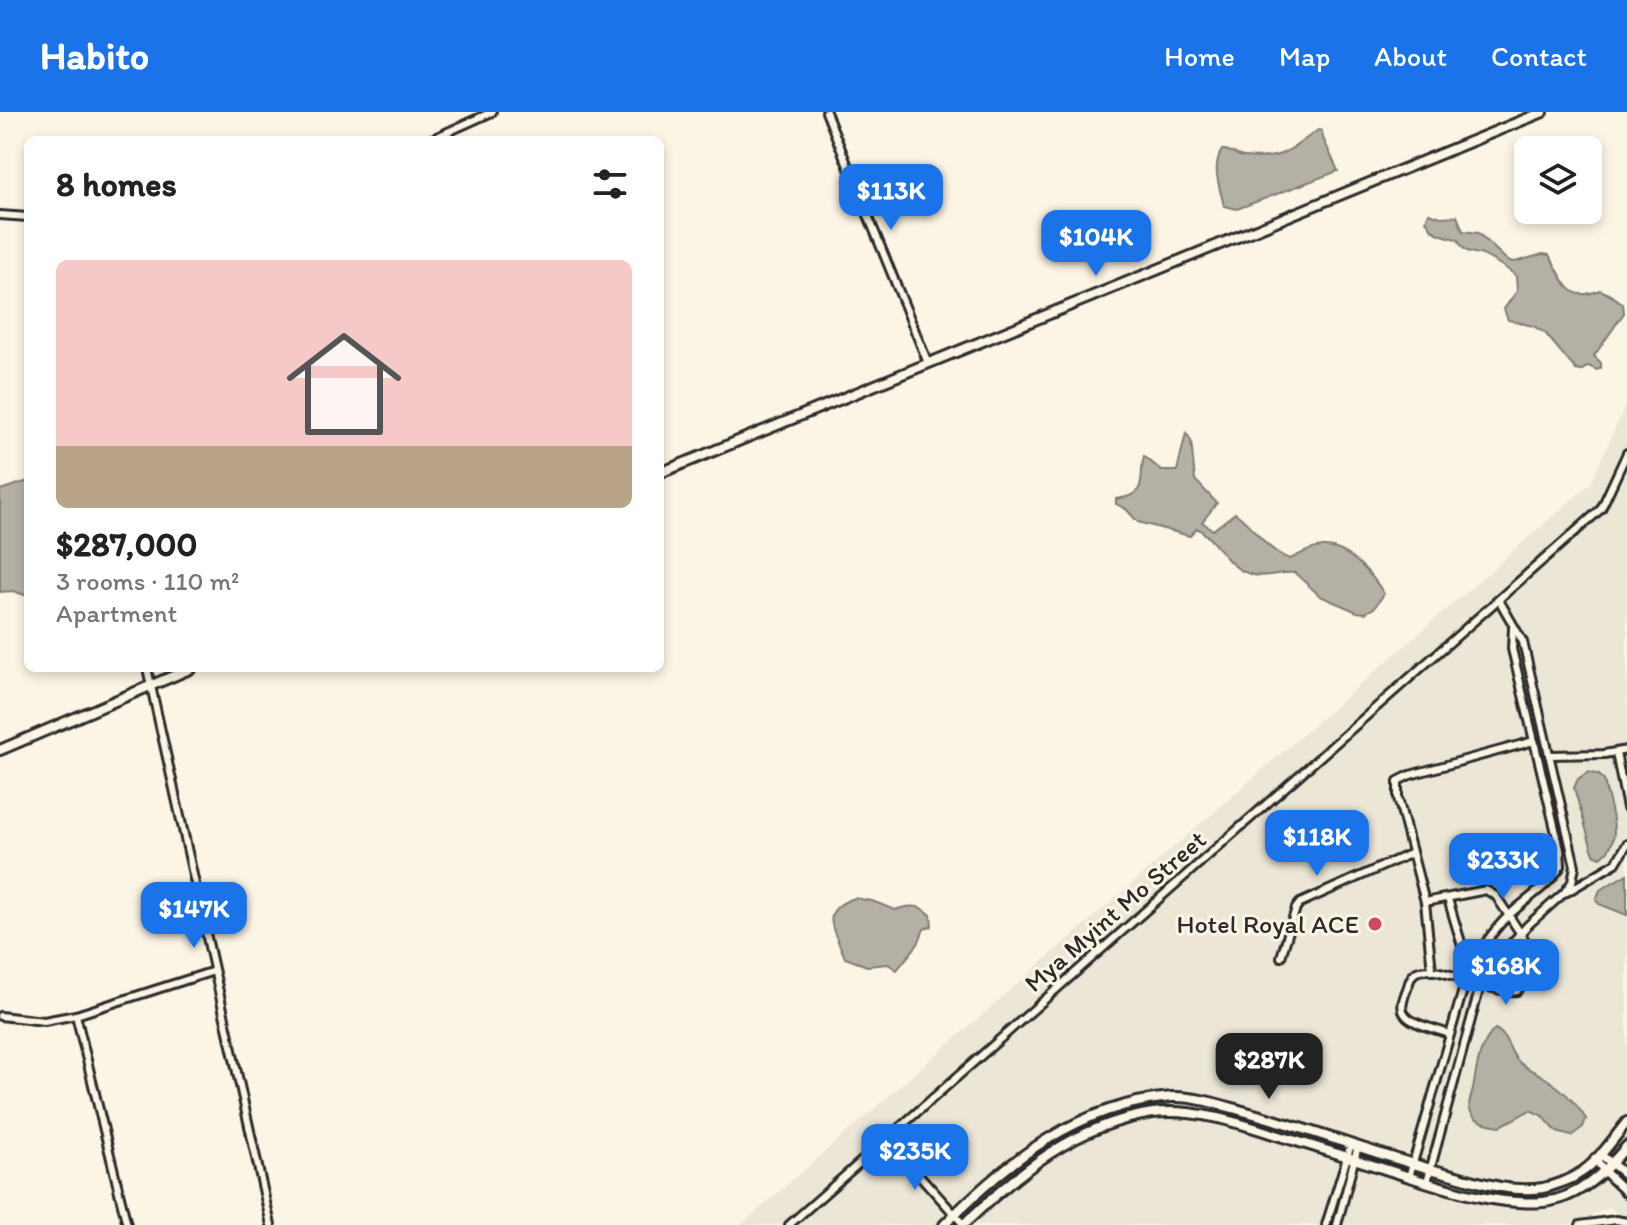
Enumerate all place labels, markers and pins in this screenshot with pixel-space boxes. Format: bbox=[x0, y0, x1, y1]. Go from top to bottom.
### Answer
pin: $113K bbox=[835, 164, 947, 232]
pin: $104K bbox=[1040, 210, 1152, 278]
pin: $118K bbox=[1261, 810, 1373, 878]
pin: $233K bbox=[1447, 833, 1559, 901]
pin: $147K bbox=[138, 882, 250, 950]
place label: Hotel Royal ACE bbox=[1176, 908, 1359, 940]
marker: Hotel Royal ACE bbox=[1366, 915, 1384, 933]
pin: $168K bbox=[1450, 939, 1562, 1007]
pin: $287K bbox=[1213, 1033, 1325, 1101]
pin: $235K bbox=[859, 1124, 971, 1192]

